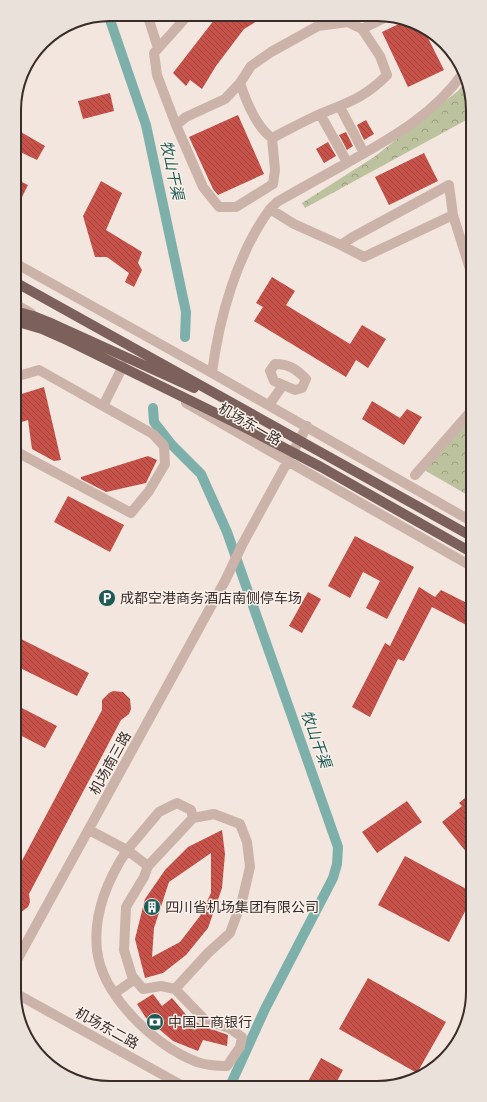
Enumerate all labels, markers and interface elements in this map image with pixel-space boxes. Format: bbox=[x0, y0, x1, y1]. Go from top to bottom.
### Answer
water label: 牧山干渠 bbox=[157, 139, 187, 203]
street label: 机场东一路 bbox=[215, 400, 284, 449]
parking icon: 成都空港商务酒店南侧停车场 bbox=[97, 588, 117, 608]
place label: 成都空港商务酒店南侧停车场 bbox=[120, 590, 302, 607]
water label: 牧山干渠 bbox=[297, 708, 335, 772]
street label: 机场南三路 bbox=[86, 729, 135, 798]
building icon: 四川省机场集团有限公司 bbox=[142, 897, 162, 917]
place label: 四川省机场集团有限公司 bbox=[165, 899, 319, 916]
street label: 机场东二路 bbox=[72, 1004, 141, 1053]
bank icon: 中国工商银行 bbox=[145, 1012, 165, 1032]
place label: 中国工商银行 bbox=[168, 1014, 252, 1031]

